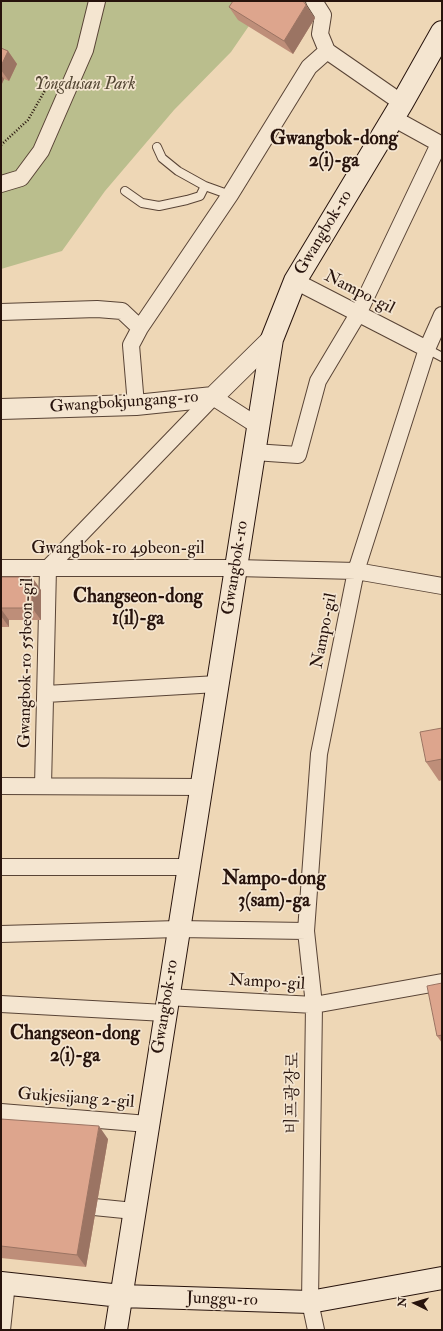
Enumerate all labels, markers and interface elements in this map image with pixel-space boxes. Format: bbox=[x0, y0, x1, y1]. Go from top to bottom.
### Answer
park label: Yongdusan Park bbox=[34, 75, 136, 95]
district label: Gwangbok-dong 2(i)-ga bbox=[270, 129, 398, 173]
street label: Gwangbok-ro bbox=[291, 187, 357, 279]
street label: Nampo-gil bbox=[320, 267, 398, 319]
street label: Gwangbokjungang-ro bbox=[49, 388, 199, 418]
street label: Gwangbok-ro bbox=[218, 519, 254, 617]
street label: Gwangbok-ro 49beon-gil bbox=[31, 539, 205, 559]
street label: Gwangbok-ro 55beon-gil bbox=[15, 578, 39, 748]
district label: Changseon-dong 1(il)-ga bbox=[73, 587, 203, 631]
street label: Nampo-gil bbox=[308, 592, 342, 670]
district label: Nampo-dong 3(sam)-ga bbox=[222, 869, 326, 913]
street label: Gwangbok-ro bbox=[148, 958, 184, 1056]
street label: Nampo-gil bbox=[228, 971, 306, 995]
district label: Changseon-dong 2(i)-ga bbox=[10, 1024, 140, 1068]
street label: 비프광장로 bbox=[283, 1052, 305, 1134]
street label: Gukjesijang 2-gil bbox=[17, 1085, 135, 1113]
north arrow bbox=[395, 1283, 435, 1323]
street label: Junggu-ro bbox=[186, 1289, 258, 1311]
text: N bbox=[396, 1296, 409, 1307]

